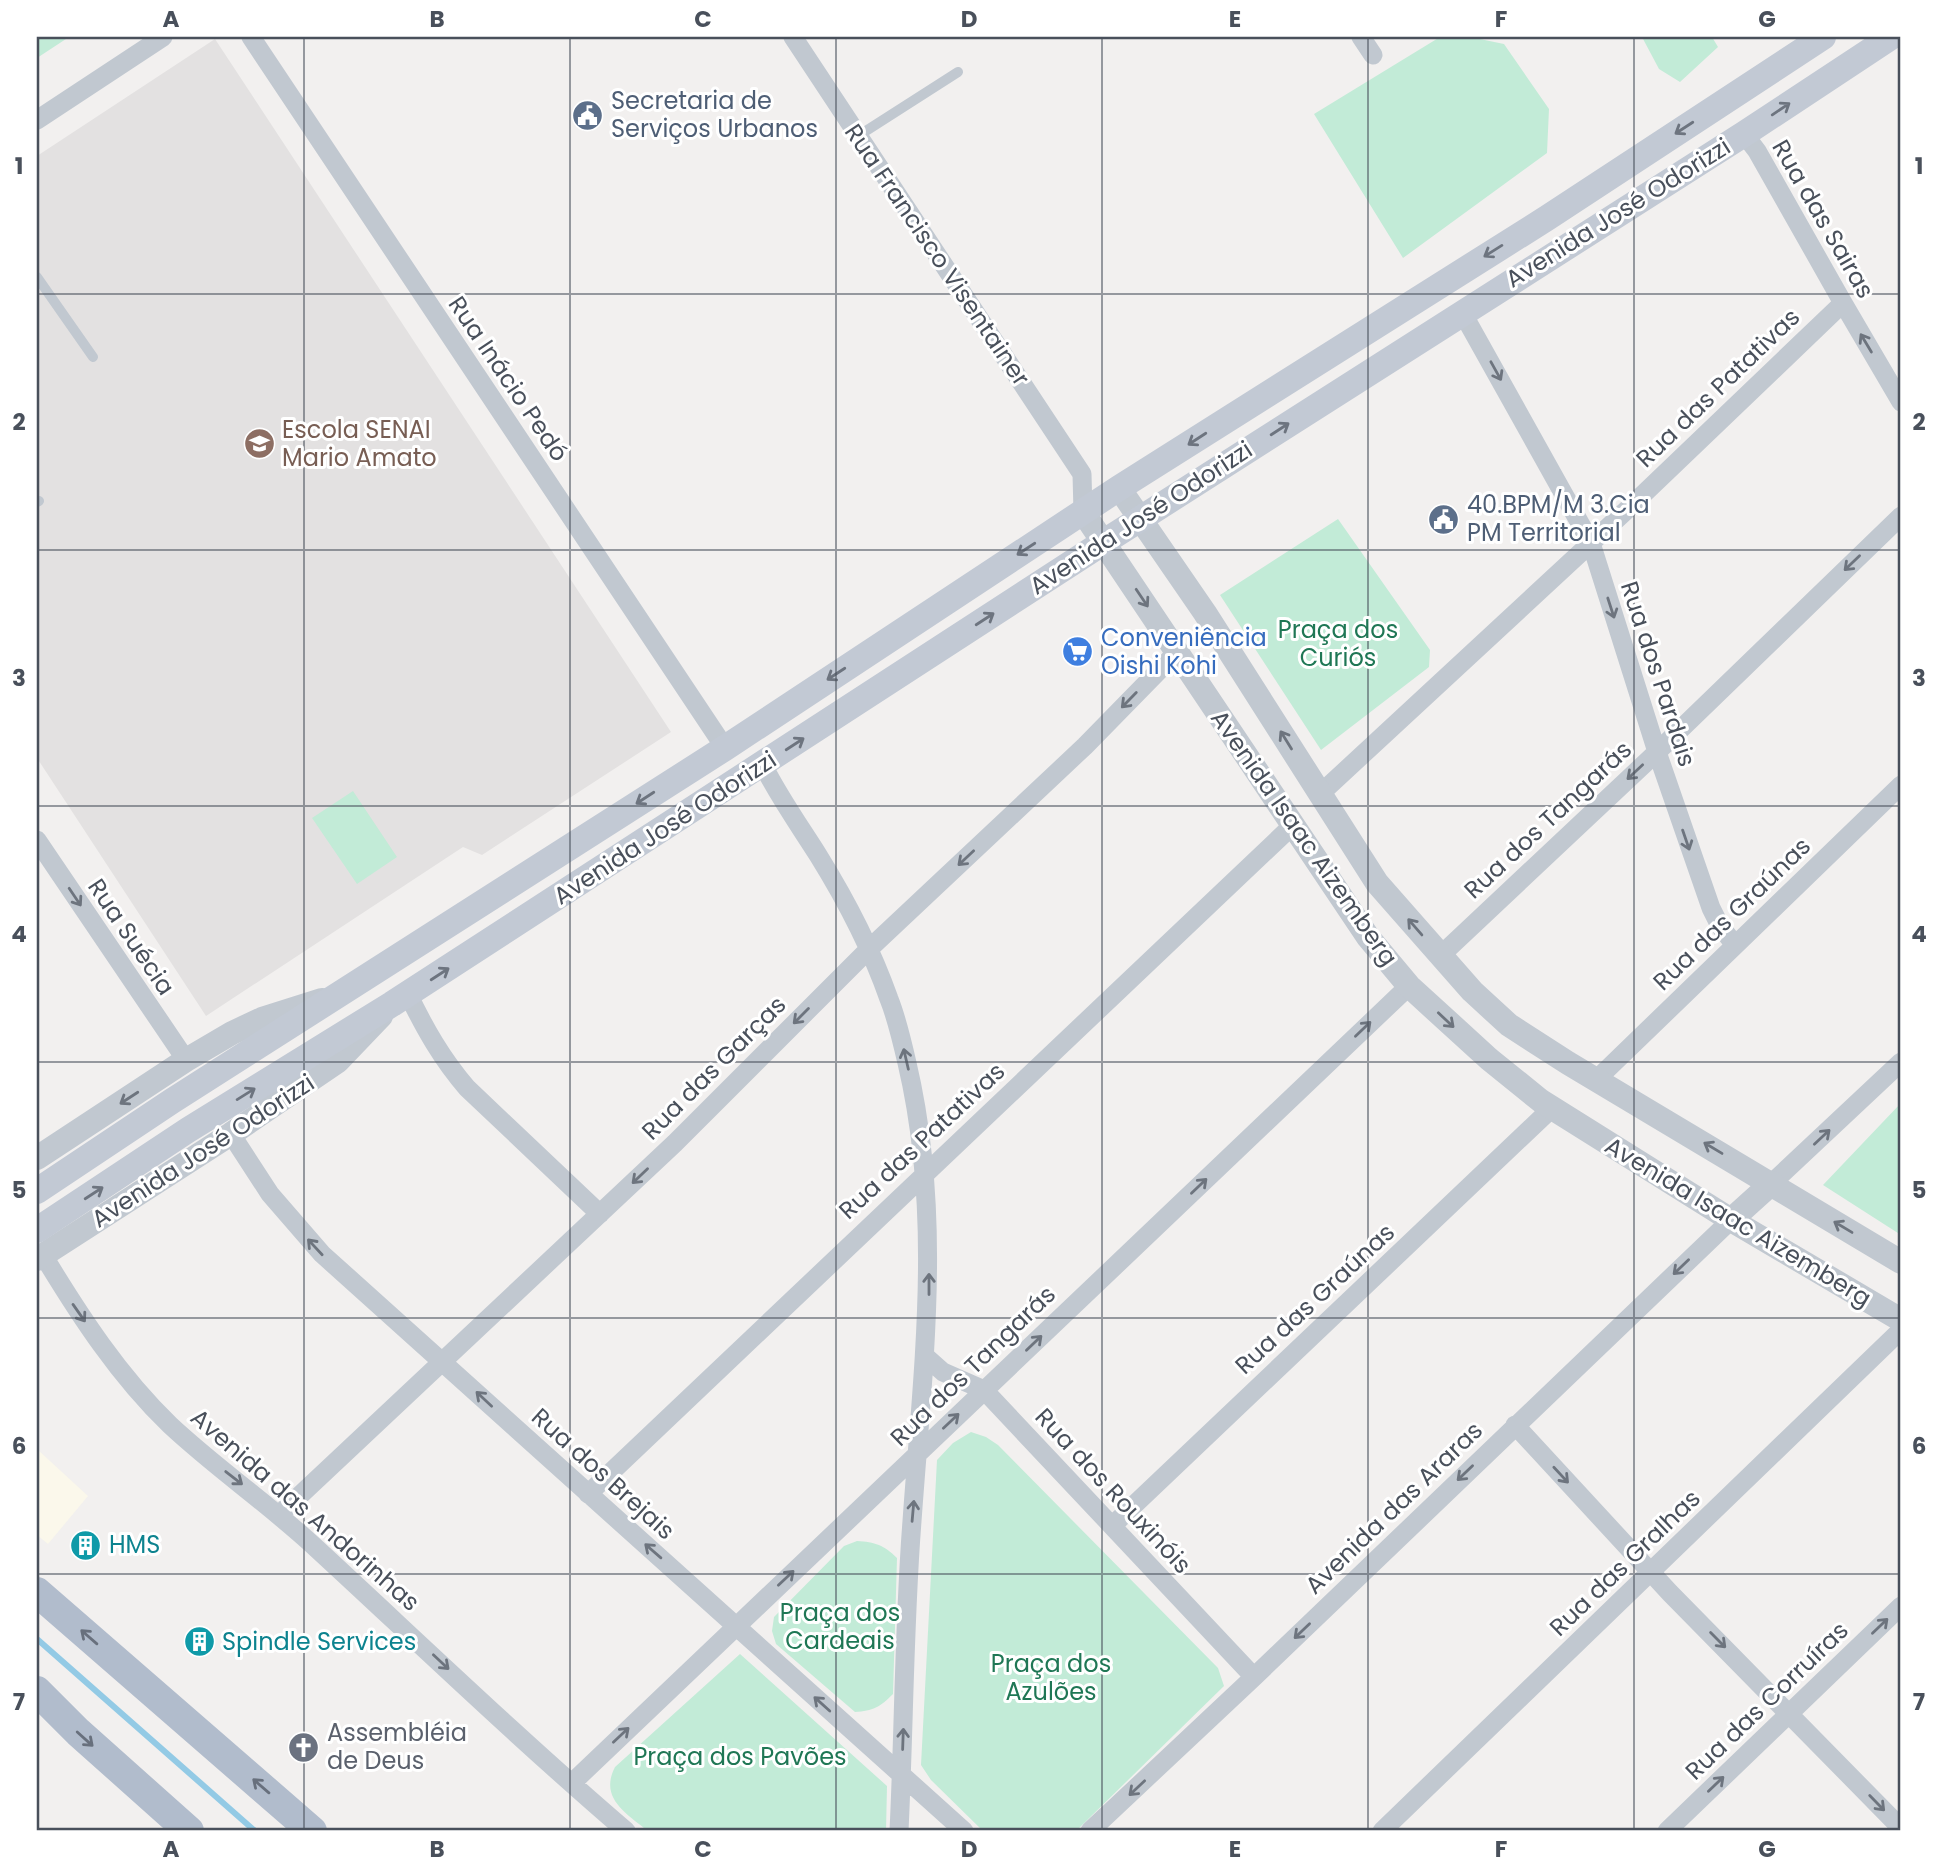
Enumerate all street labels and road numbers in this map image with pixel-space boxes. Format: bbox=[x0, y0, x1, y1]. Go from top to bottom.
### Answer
street label: Rua Francisco Visentainer bbox=[837, 117, 1038, 392]
street label: Avenida José Odorizzi bbox=[1499, 130, 1737, 295]
street label: Rua das Sairas bbox=[1765, 133, 1882, 304]
street label: Rua Inácio Pedó bbox=[441, 290, 576, 468]
street label: Rua das Patativas bbox=[1629, 301, 1807, 474]
street label: Avenida José Odorizzi bbox=[1023, 433, 1259, 602]
street label: Rua dos Pardais bbox=[1613, 577, 1704, 771]
street label: Avenida Isaac Aizemberg bbox=[1203, 703, 1406, 972]
street label: Rua dos Tangarás bbox=[1457, 733, 1639, 906]
street label: Avenida José Odorizzi bbox=[547, 743, 783, 912]
street label: Rua das Graúnas bbox=[1646, 830, 1818, 998]
street label: Rua Suécia bbox=[80, 872, 182, 1001]
street label: Rua das Garças bbox=[634, 988, 793, 1147]
street label: Rua das Patativas bbox=[831, 1055, 1012, 1226]
street label: Avenida José Odorizzi bbox=[85, 1066, 321, 1235]
street label: Avenida Isaac Aizemberg bbox=[1599, 1129, 1878, 1314]
street label: Rua das Graúnas bbox=[1228, 1216, 1402, 1381]
street label: Rua dos Tangarás bbox=[883, 1278, 1062, 1453]
street label: Rua dos Brejais bbox=[525, 1400, 682, 1547]
street label: Avenida das Andorinhas bbox=[184, 1401, 427, 1618]
street label: Rua dos Rouxinóis bbox=[1028, 1401, 1199, 1581]
street label: Avenida das Araras bbox=[1298, 1414, 1490, 1601]
street label: Rua das Gralhas bbox=[1542, 1482, 1707, 1643]
street label: Rua das Corruíras bbox=[1678, 1614, 1855, 1787]

